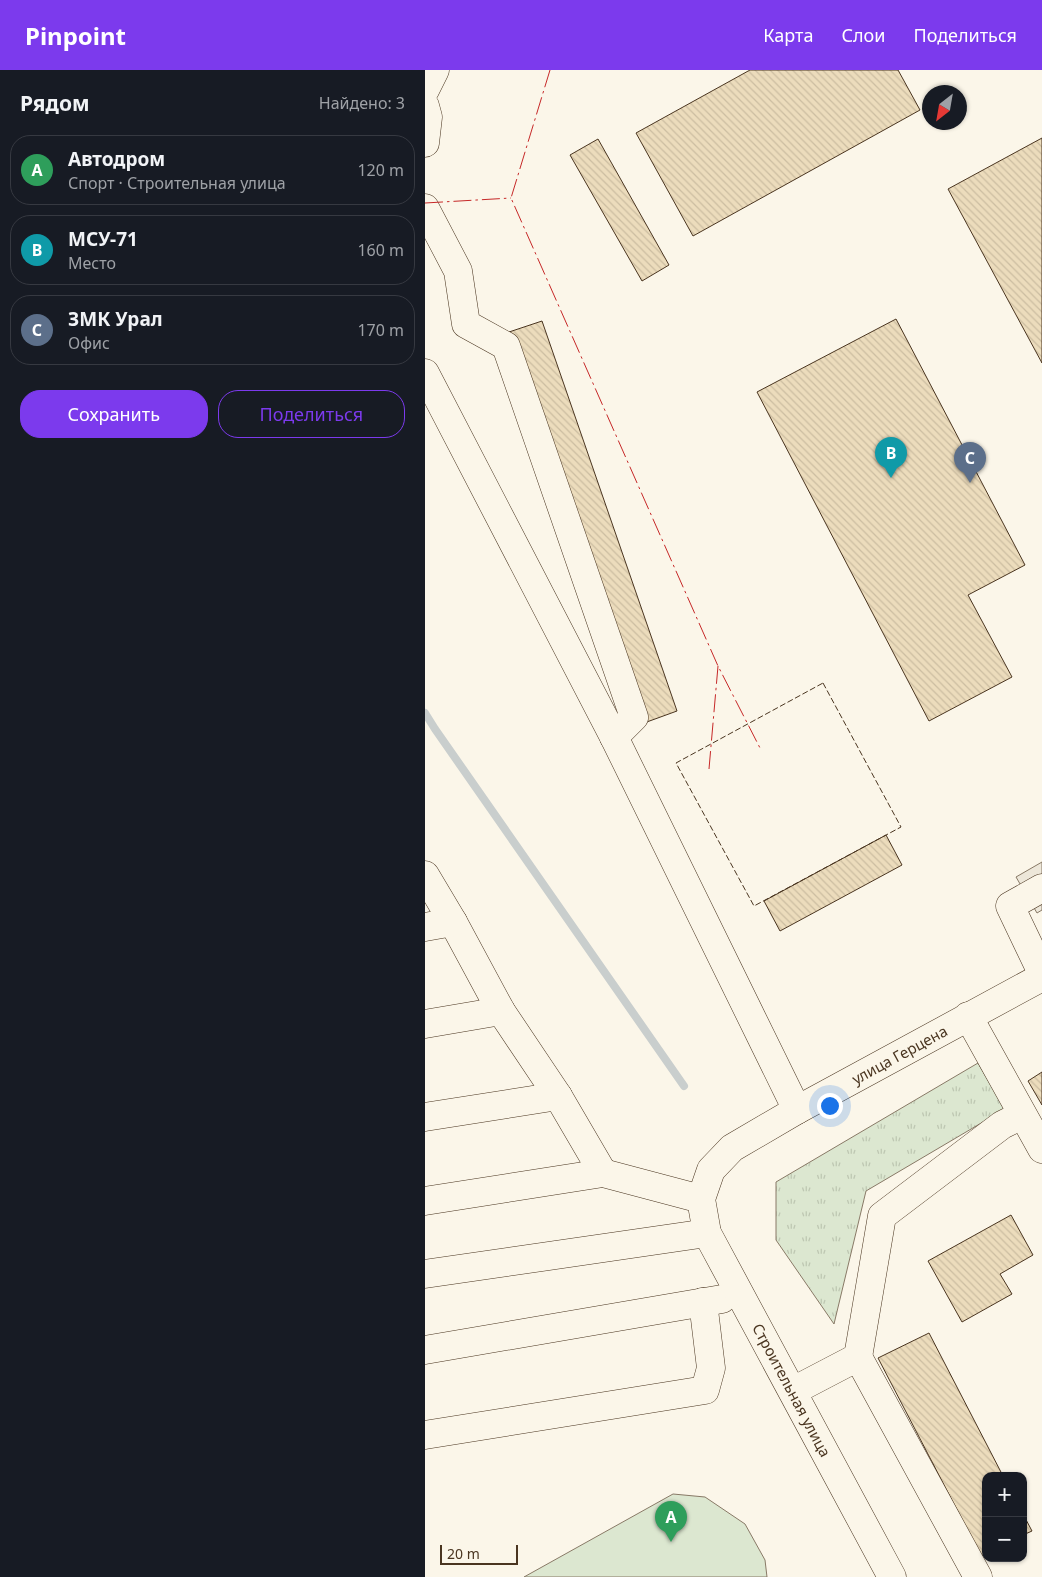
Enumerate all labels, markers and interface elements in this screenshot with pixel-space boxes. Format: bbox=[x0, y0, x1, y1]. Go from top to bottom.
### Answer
text: Pinpoint bbox=[25, 19, 126, 52]
text: Карта bbox=[763, 23, 813, 47]
text: Слои bbox=[841, 23, 885, 47]
text: Поделиться bbox=[913, 23, 1017, 47]
north arrow bbox=[922, 85, 967, 130]
text: Рядом bbox=[20, 89, 90, 117]
text: Найдено: 3 bbox=[319, 92, 405, 114]
text: Автодром bbox=[68, 146, 165, 172]
text: A bbox=[31, 159, 43, 181]
text: 120 m bbox=[357, 159, 404, 181]
text: Спорт · Строительная улица bbox=[68, 172, 286, 194]
text: МСУ-71 bbox=[68, 226, 138, 252]
text: B bbox=[32, 239, 42, 261]
text: 160 m bbox=[357, 239, 404, 261]
text: Место bbox=[68, 252, 116, 274]
text: ЗМК Урал bbox=[68, 306, 163, 332]
text: C bbox=[32, 319, 42, 341]
text: 170 m bbox=[357, 319, 404, 341]
text: Офис bbox=[68, 332, 110, 354]
button: Сохранить bbox=[20, 390, 208, 438]
button: Поделиться bbox=[218, 390, 405, 438]
pin: B bbox=[875, 437, 907, 478]
pin: C bbox=[954, 442, 986, 483]
street label: улица Герцена bbox=[848, 1020, 951, 1088]
your location bbox=[817, 1093, 843, 1119]
street label: Строительная улица bbox=[748, 1320, 836, 1460]
map controls bbox=[982, 1472, 1027, 1562]
button: + bbox=[982, 1472, 1027, 1517]
pin: A bbox=[655, 1501, 687, 1542]
button: − bbox=[982, 1517, 1027, 1562]
scale bar bbox=[440, 1542, 517, 1565]
text: 20 m bbox=[447, 1544, 480, 1563]

